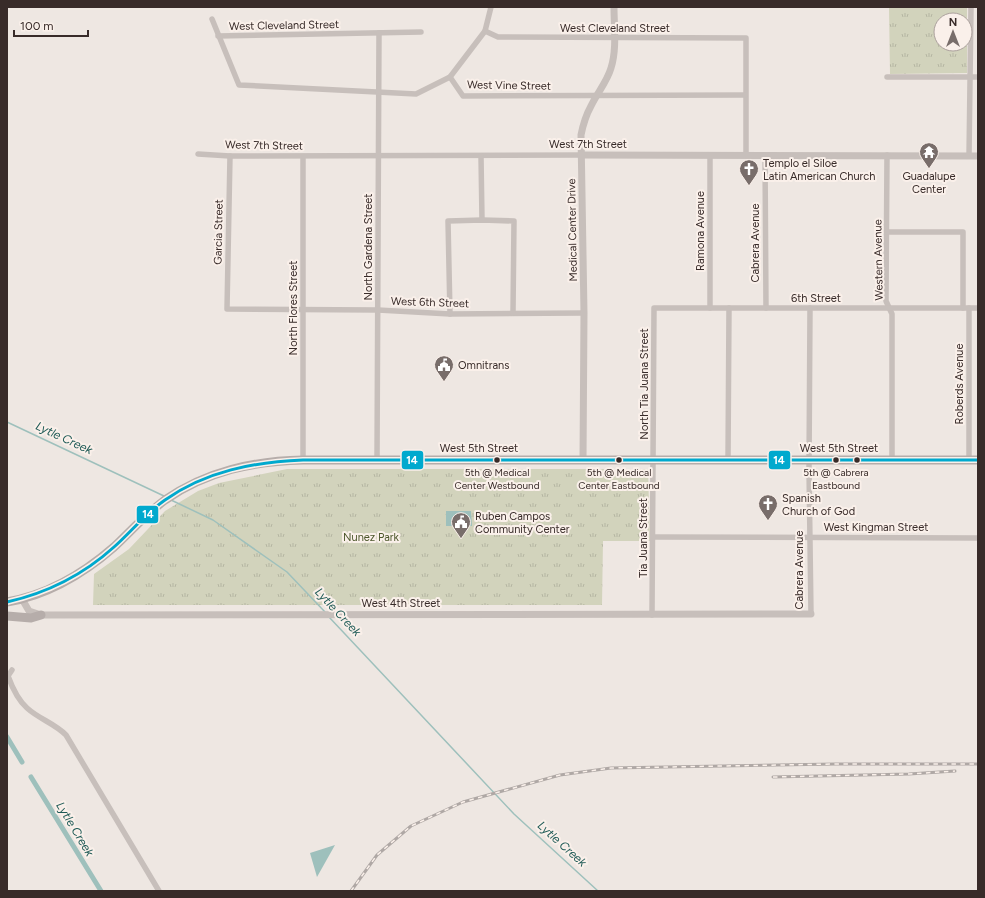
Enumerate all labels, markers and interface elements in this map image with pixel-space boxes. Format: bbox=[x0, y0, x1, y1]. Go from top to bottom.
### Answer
scale bar bbox=[14, 12, 88, 38]
north arrow bbox=[933, 12, 973, 52]
text: N bbox=[949, 16, 957, 29]
street label: West Cleveland Street bbox=[229, 18, 339, 33]
text: 100 m bbox=[20, 19, 54, 33]
street label: West Cleveland Street bbox=[560, 22, 670, 35]
street label: West Vine Street bbox=[467, 78, 551, 93]
street label: West 7th Street bbox=[225, 138, 303, 153]
street label: West 7th Street bbox=[549, 138, 627, 151]
temple icon: Guadalupe Center bbox=[918, 141, 940, 169]
place label: Templo el Siloe Latin American Church bbox=[763, 157, 875, 183]
church icon: Templo el Siloe Latin American Church bbox=[738, 158, 760, 186]
place label: Guadalupe Center bbox=[902, 170, 956, 196]
street label: Medical Center Drive bbox=[565, 178, 580, 282]
street label: Ramona Avenue bbox=[694, 191, 707, 271]
street label: North Gardena Street bbox=[362, 193, 375, 301]
street label: Garcia Street bbox=[211, 199, 226, 265]
street label: Cabrera Avenue bbox=[749, 204, 762, 282]
street label: Western Avenue bbox=[871, 219, 886, 301]
street label: North Flores Street bbox=[287, 261, 300, 355]
street label: 6th Street bbox=[791, 292, 841, 305]
street label: West 6th Street bbox=[391, 295, 469, 310]
street label: North Tia Juana Street bbox=[638, 328, 651, 440]
street label: Roberds Avenue bbox=[953, 344, 966, 424]
public building icon: Omnitrans bbox=[433, 354, 455, 382]
place label: Omnitrans bbox=[458, 359, 509, 372]
water label: Lytle Creek bbox=[33, 419, 96, 458]
street label: West 5th Street bbox=[440, 442, 518, 455]
street label: West 5th Street bbox=[800, 442, 878, 455]
line badge: 14 bbox=[401, 450, 424, 470]
line badge: 14 bbox=[768, 450, 791, 470]
text: 14 bbox=[406, 454, 418, 467]
text: 14 bbox=[773, 454, 785, 467]
marker: 5th @ Medical Center Westbound bbox=[492, 455, 502, 465]
marker: 5th @ Medical Center Eastbound bbox=[614, 455, 624, 465]
marker: 5th @ Cabrera Eastbound bbox=[831, 455, 841, 465]
unlabelled marker bbox=[852, 455, 862, 465]
place label: 5th @ Medical Center Westbound bbox=[454, 466, 540, 492]
place label: 5th @ Medical Center Eastbound bbox=[578, 466, 660, 492]
place label: 5th @ Cabrera Eastbound bbox=[803, 466, 869, 492]
place label: Spanish Church of God bbox=[782, 492, 855, 518]
church icon: Spanish Church of God bbox=[757, 493, 779, 521]
street label: Tia Juana Street bbox=[637, 498, 650, 578]
line badge: 14 bbox=[136, 505, 159, 524]
text: 14 bbox=[142, 508, 154, 521]
place label: Ruben Campos Community Center bbox=[475, 510, 570, 536]
public building icon: Ruben Campos Community Center bbox=[450, 511, 472, 539]
street label: West Kingman Street bbox=[824, 521, 928, 534]
park label: Nunez Park bbox=[343, 531, 400, 544]
street label: Cabrera Avenue bbox=[793, 531, 806, 609]
water label: Lytle Creek bbox=[312, 585, 365, 640]
street label: West 4th Street bbox=[362, 597, 440, 610]
water label: Lytle Creek bbox=[53, 799, 97, 860]
water label: Lytle Creek bbox=[535, 818, 590, 870]

